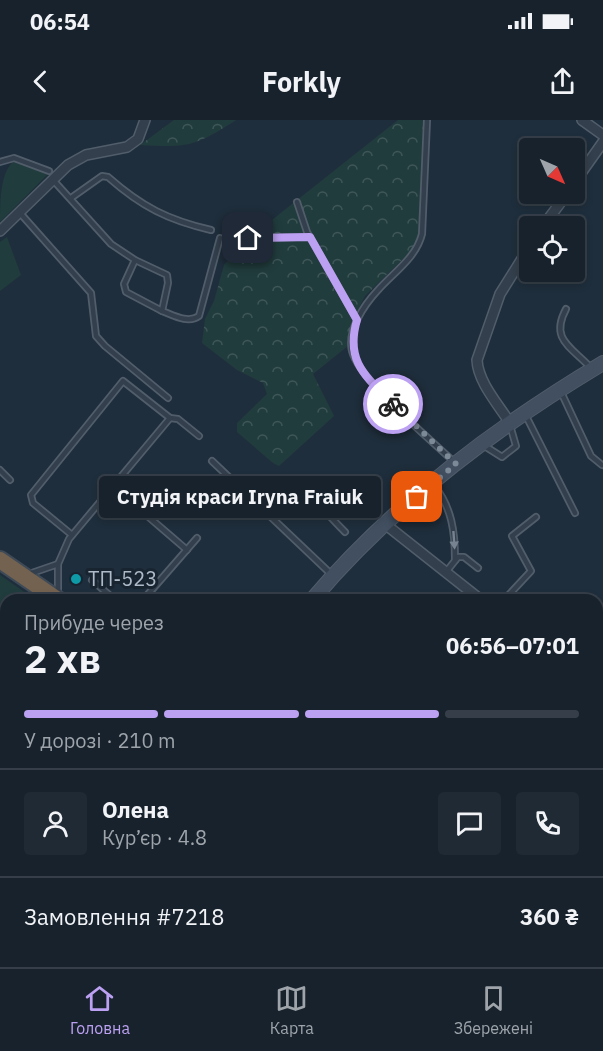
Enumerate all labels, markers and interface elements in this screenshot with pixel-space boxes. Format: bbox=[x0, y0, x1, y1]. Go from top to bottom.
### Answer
text: 06:54 bbox=[30, 7, 90, 36]
text: Forkly bbox=[262, 64, 341, 99]
icon: back bbox=[24, 65, 57, 98]
icon: share bbox=[546, 65, 579, 98]
north arrow bbox=[519, 138, 585, 204]
map controls bbox=[519, 138, 585, 282]
pin bbox=[222, 212, 273, 263]
button: locate bbox=[519, 216, 585, 282]
icon: home bbox=[231, 221, 264, 254]
courier bbox=[363, 374, 423, 434]
icon: bike bbox=[377, 388, 410, 421]
pin bbox=[391, 471, 442, 522]
callout: Студія краси Iryna Fraiuk bbox=[99, 476, 381, 518]
icon: bag bbox=[400, 480, 433, 513]
text: Студія краси Iryna Fraiuk bbox=[117, 483, 363, 510]
one-way arrow bbox=[450, 530, 459, 549]
place label: ТП-523 bbox=[88, 565, 157, 592]
marker: ТП-523 bbox=[69, 572, 83, 586]
text: Прибуде через bbox=[24, 609, 164, 636]
text: 06:56–07:01 bbox=[446, 631, 579, 660]
text: 2 хв bbox=[24, 633, 101, 684]
text: У дорозі · 210 m bbox=[24, 727, 176, 754]
button: person bbox=[24, 792, 87, 855]
button: chat bbox=[438, 792, 501, 855]
button: phone bbox=[516, 792, 579, 855]
text: Олена bbox=[102, 795, 169, 824]
text: Кур’єр · 4.8 bbox=[102, 824, 207, 851]
text: Замовлення #7218 bbox=[24, 902, 224, 931]
text: 360 ₴ bbox=[520, 902, 579, 931]
tab: Головна bbox=[70, 982, 130, 1038]
tab: Карта bbox=[270, 982, 314, 1038]
tab: Збережені bbox=[454, 982, 533, 1038]

